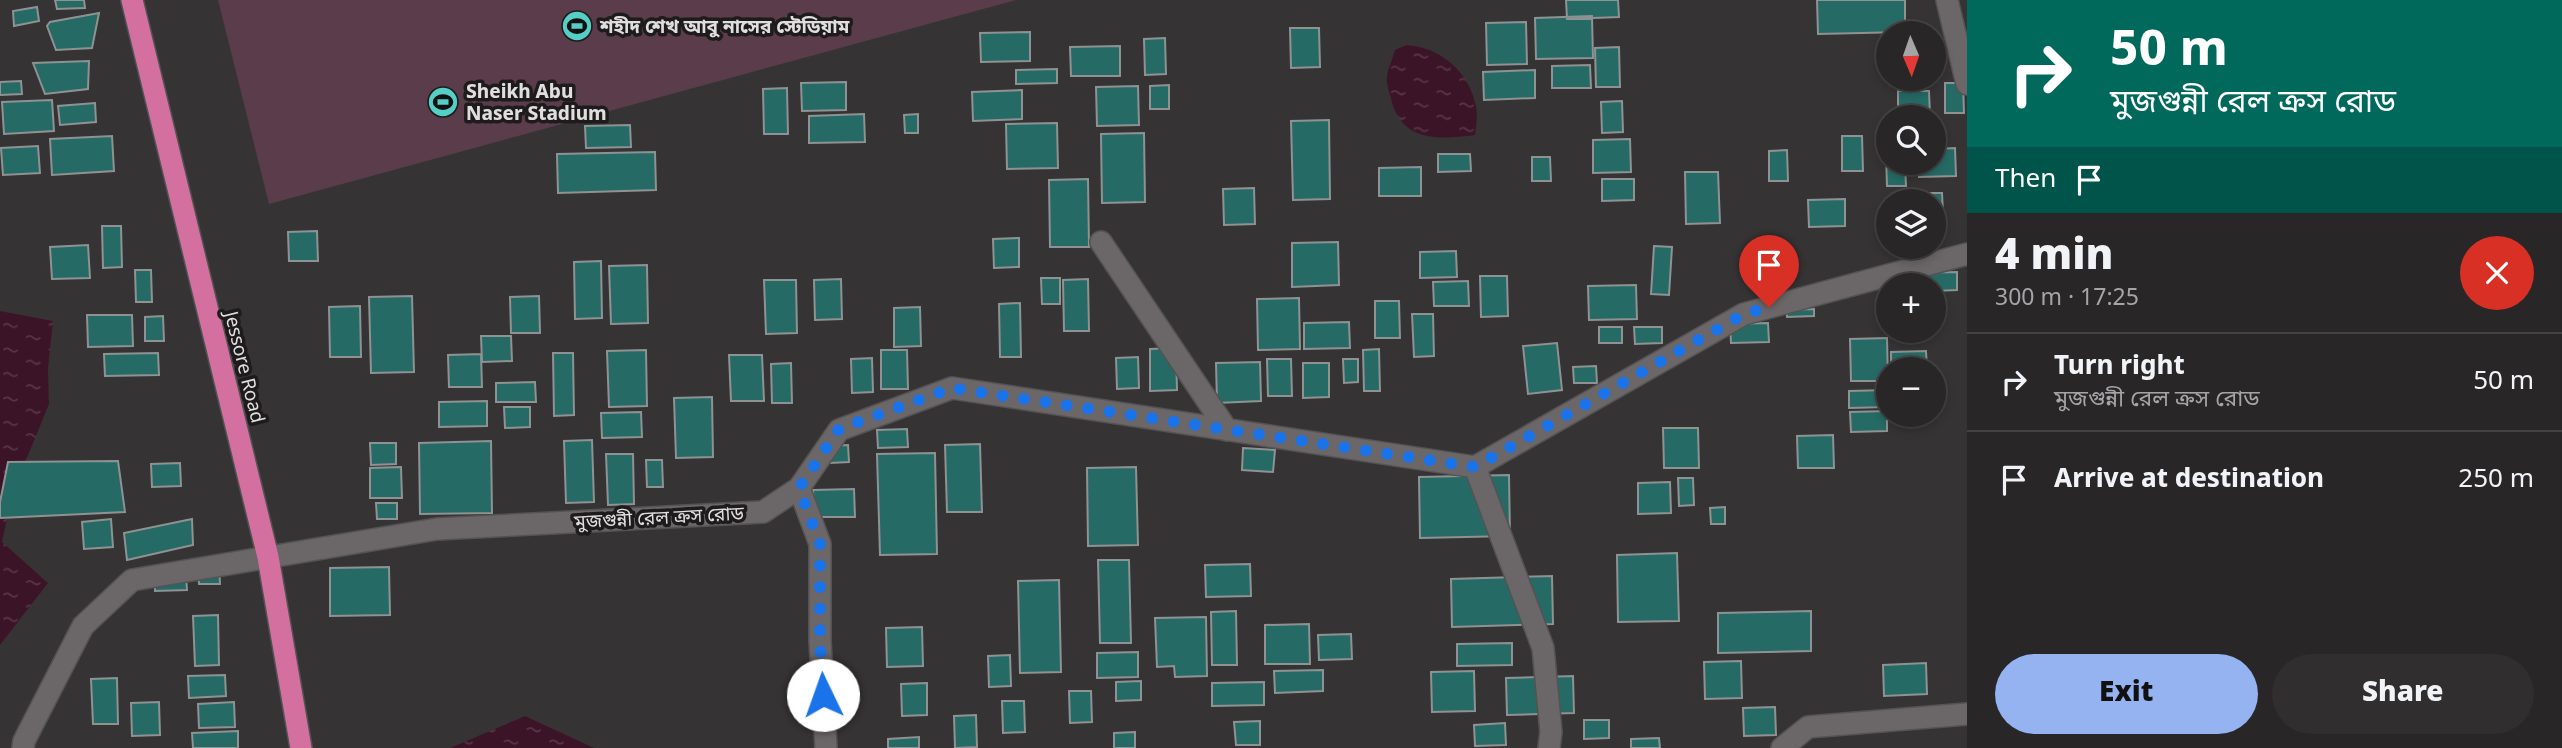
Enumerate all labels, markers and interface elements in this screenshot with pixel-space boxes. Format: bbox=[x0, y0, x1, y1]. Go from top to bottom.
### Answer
sports icon: শহীদ শেখ আবু নাসের স্টেডিয়াম bbox=[560, 9, 594, 43]
place label: শহীদ শেখ আবু নাসের স্টেডিয়াম bbox=[599, 16, 851, 41]
text: 50 m bbox=[2110, 20, 2228, 85]
north arrow bbox=[1876, 21, 1946, 91]
map controls bbox=[1876, 21, 1946, 427]
icon: right bbox=[1995, 28, 2086, 119]
place label: Sheikh Abu Naser Stadium bbox=[466, 81, 607, 128]
text: মুজগুন্নী রেল ক্রস রোড bbox=[2110, 83, 2396, 125]
sports icon: Sheikh Abu Naser Stadium bbox=[426, 85, 460, 119]
button: search bbox=[1876, 105, 1946, 175]
icon: arrive bbox=[2070, 161, 2108, 199]
text: Then bbox=[1995, 163, 2056, 198]
button: layers bbox=[1876, 189, 1946, 259]
text: 4 min bbox=[1995, 230, 2113, 286]
pin bbox=[1739, 235, 1799, 307]
button: close bbox=[2460, 236, 2534, 310]
icon: arrive bbox=[1750, 246, 1788, 284]
button: + bbox=[1876, 273, 1946, 343]
text: 300 m · 17:25 bbox=[1995, 284, 2139, 314]
street label: Jessore Road bbox=[216, 307, 269, 426]
text: Turn right bbox=[2054, 350, 2185, 385]
button: − bbox=[1876, 357, 1946, 427]
icon: right bbox=[1995, 363, 2033, 401]
text: 50 m bbox=[2473, 365, 2534, 400]
text: মুজগুন্নী রেল ক্রস রোড bbox=[2054, 385, 2260, 415]
icon: arrive bbox=[1995, 461, 2033, 499]
text: Arrive at destination bbox=[2054, 463, 2324, 498]
text: 250 m bbox=[2458, 463, 2534, 498]
street label: মুজগুন্নী রেল ক্রস রোড bbox=[573, 502, 745, 536]
button: Exit bbox=[1995, 654, 2258, 734]
button: Share bbox=[2272, 654, 2534, 734]
position arrow bbox=[786, 658, 860, 732]

